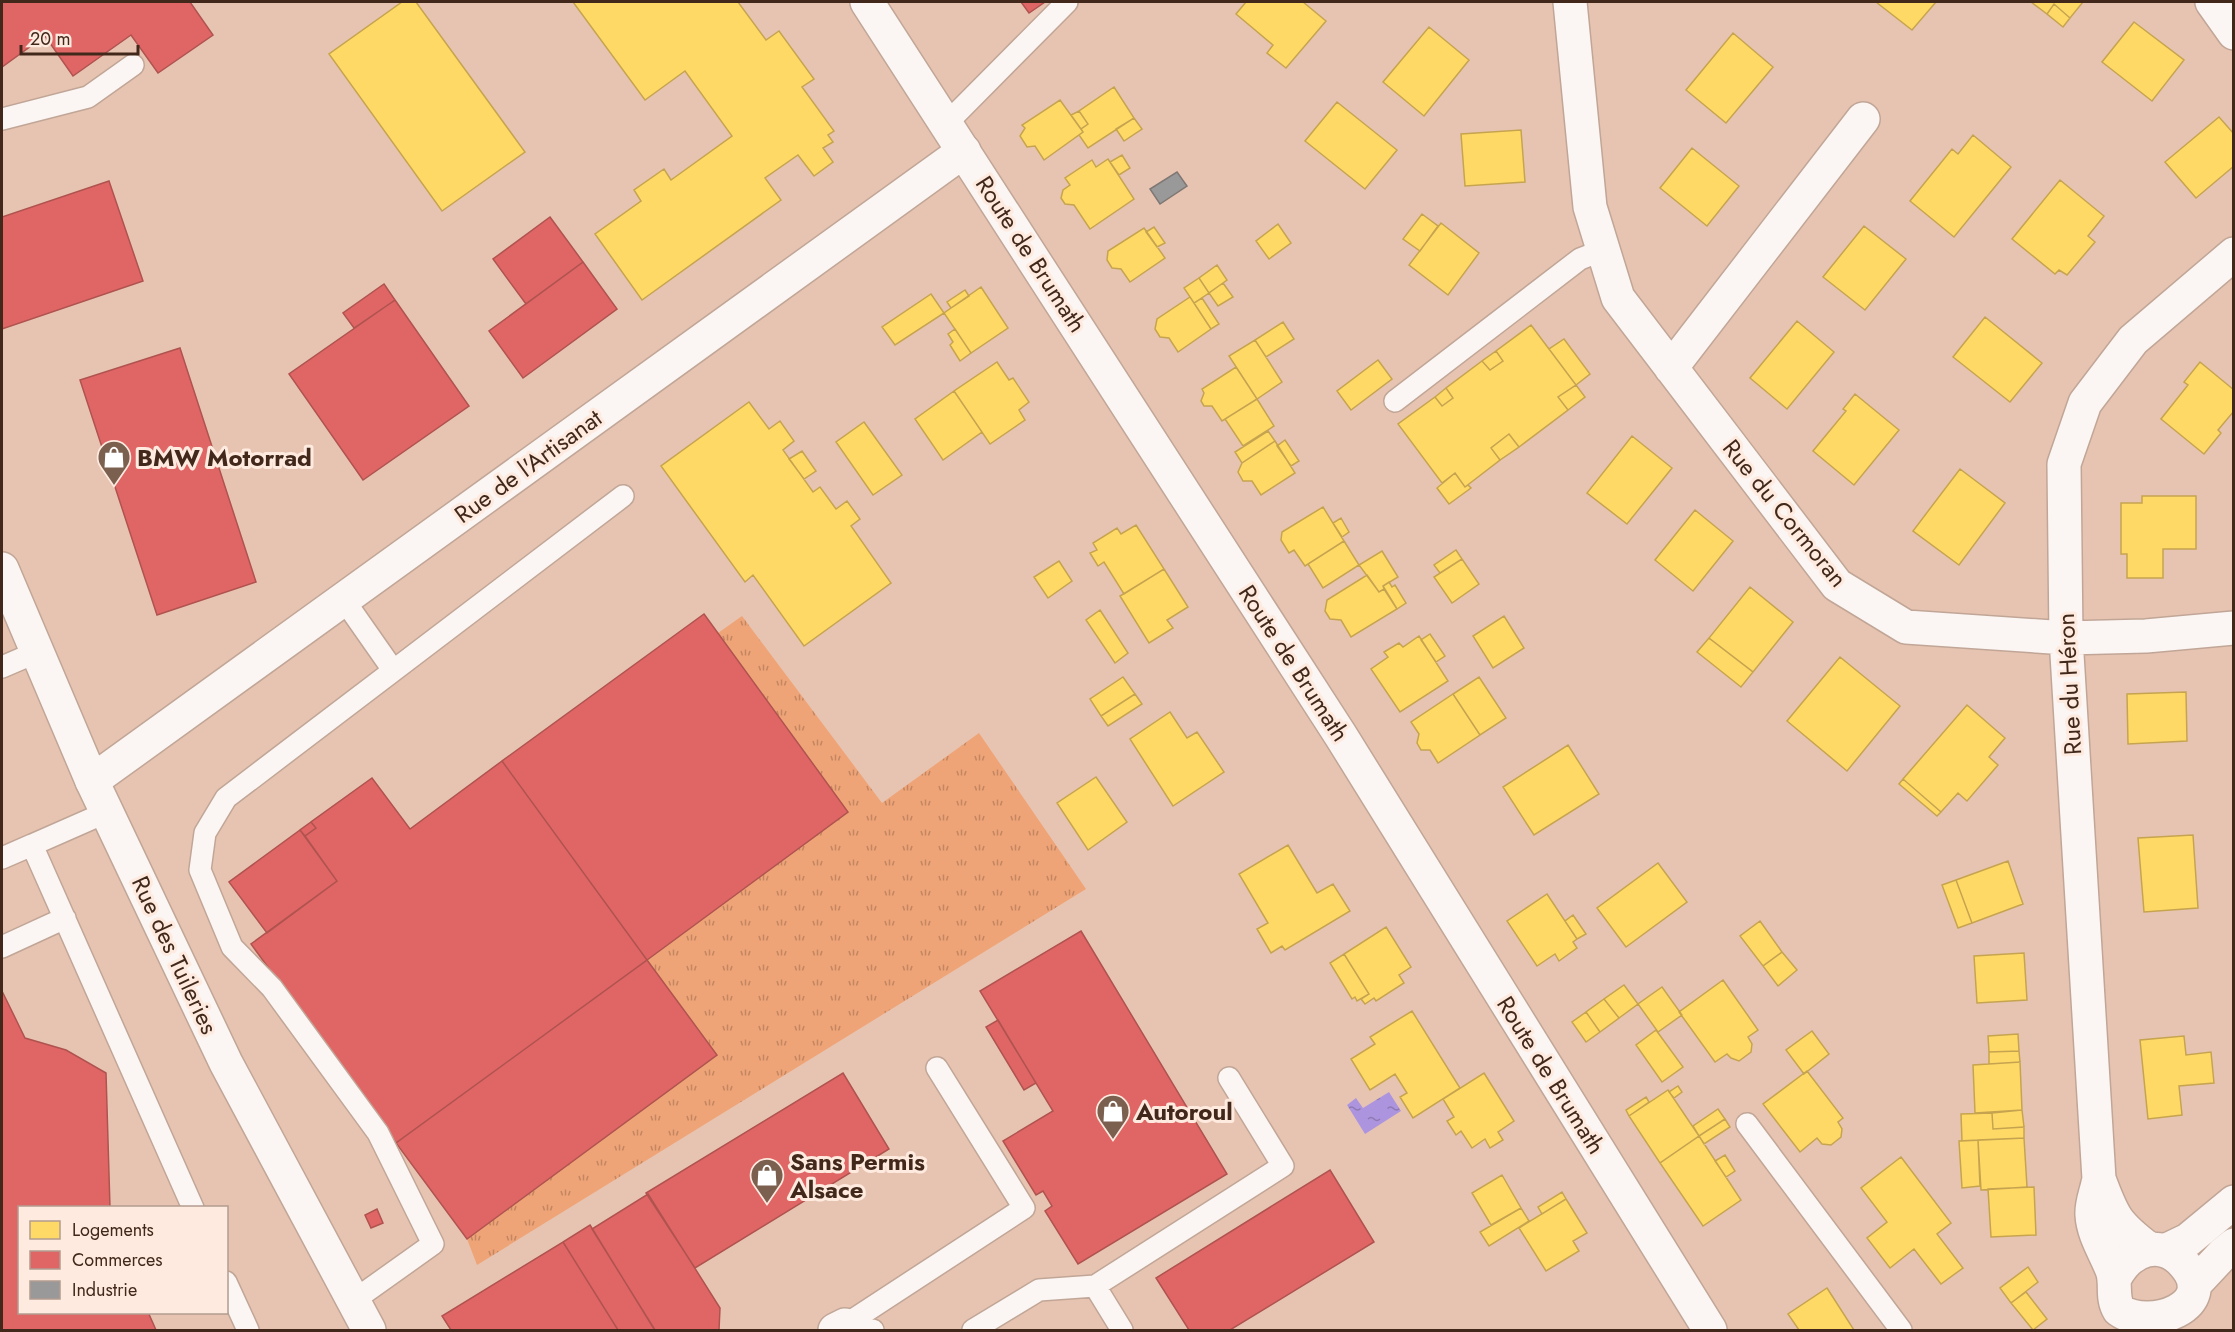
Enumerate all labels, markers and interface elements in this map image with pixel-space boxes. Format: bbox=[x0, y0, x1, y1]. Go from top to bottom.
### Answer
scale bar bbox=[21, 18, 138, 56]
text: 20 m bbox=[30, 26, 70, 52]
street label: Route de Brumath bbox=[967, 169, 1095, 339]
street label: Rue de l'Artisanat bbox=[447, 400, 609, 532]
street label: Rue du Cormoran bbox=[1714, 432, 1856, 594]
shop icon: BMW Motorrad bbox=[96, 439, 132, 486]
place label: BMW Motorrad bbox=[137, 440, 312, 475]
street label: Route de Brumath bbox=[1230, 578, 1358, 748]
street label: Rue du Héron bbox=[2048, 612, 2090, 756]
street label: Rue des Tuileries bbox=[123, 870, 227, 1040]
street label: Route de Brumath bbox=[1488, 989, 1614, 1161]
shop icon: Autoroul bbox=[1095, 1093, 1131, 1140]
place label: Autoroul bbox=[1135, 1094, 1233, 1129]
place label: Sans Permis Alsace bbox=[789, 1144, 925, 1207]
shop icon: Sans Permis Alsace bbox=[749, 1157, 785, 1204]
legend bbox=[18, 1206, 228, 1314]
text: Logements bbox=[72, 1217, 154, 1243]
text: Commerces bbox=[72, 1247, 163, 1273]
text: Industrie bbox=[72, 1277, 137, 1303]

